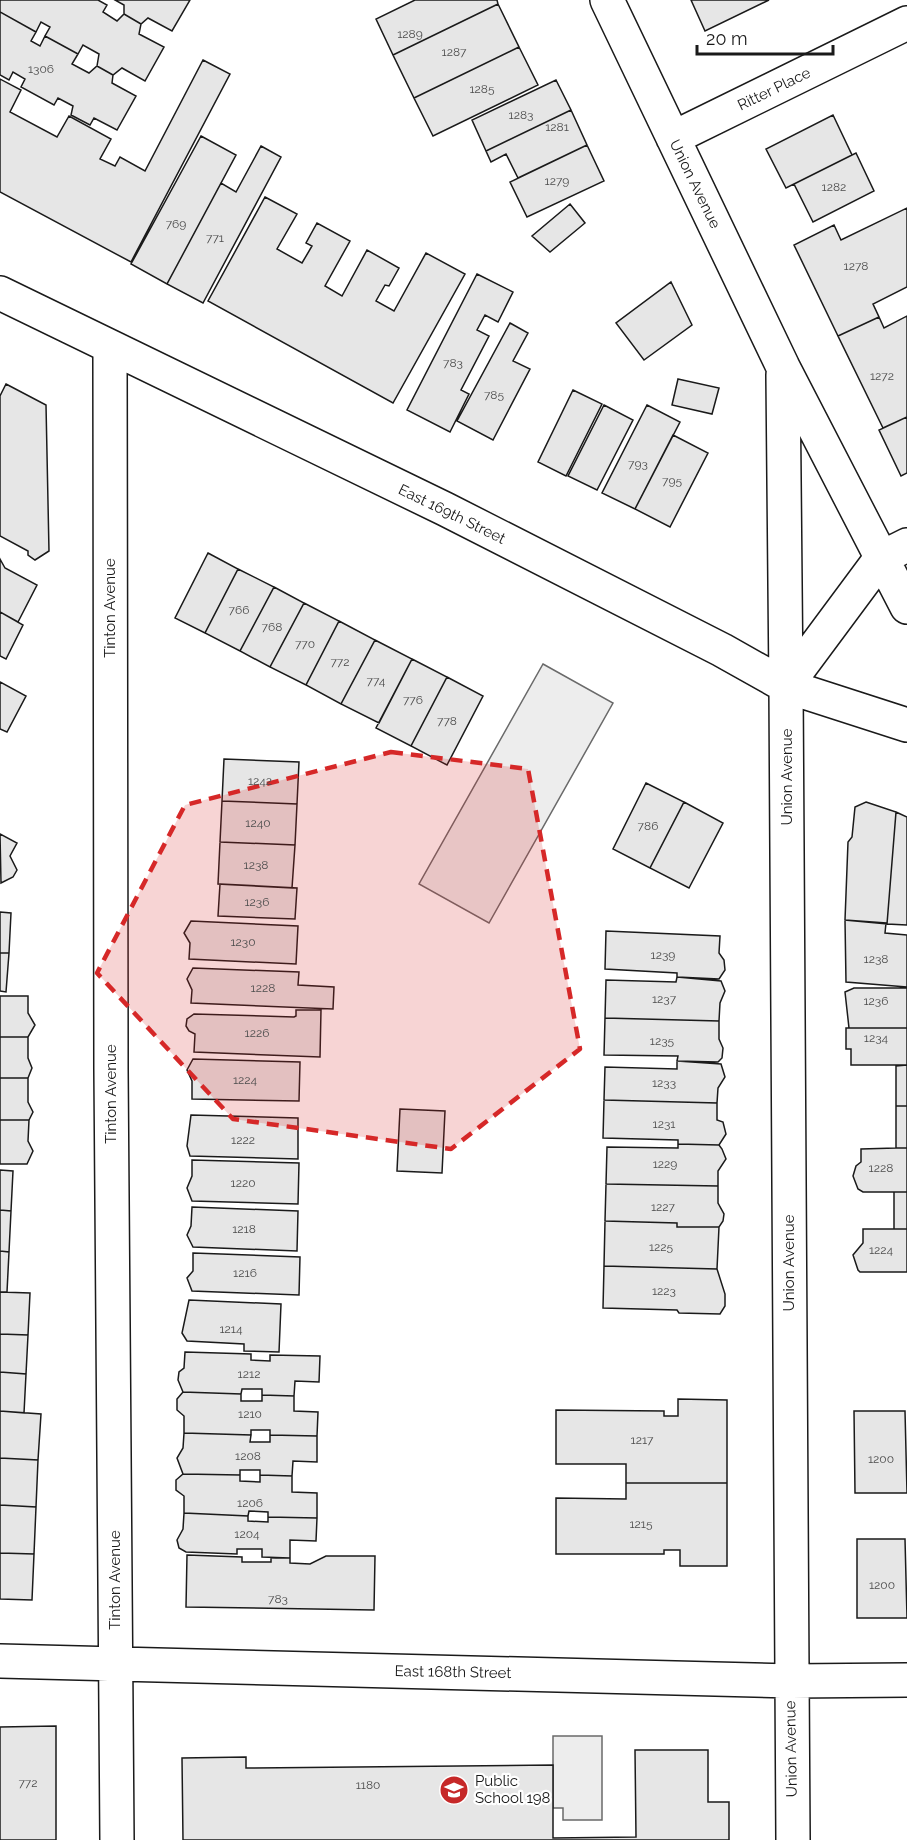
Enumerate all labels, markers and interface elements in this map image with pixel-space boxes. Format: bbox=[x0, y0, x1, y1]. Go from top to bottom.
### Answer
scale bar bbox=[697, 18, 834, 56]
house number: 1289 bbox=[397, 27, 423, 41]
text: 20 m bbox=[706, 28, 748, 49]
house number: 1287 bbox=[442, 45, 467, 59]
house number: 1306 bbox=[28, 62, 54, 76]
street label: Ritter Place bbox=[735, 64, 814, 114]
house number: 1285 bbox=[469, 82, 495, 96]
house number: 1283 bbox=[509, 108, 533, 122]
house number: 1281 bbox=[545, 120, 569, 134]
street label: Union Avenue bbox=[666, 136, 724, 232]
house number: 1279 bbox=[545, 174, 569, 188]
house number: 1282 bbox=[822, 180, 846, 194]
house number: 769 bbox=[166, 217, 186, 231]
house number: 771 bbox=[206, 231, 224, 245]
house number: 1278 bbox=[844, 259, 868, 273]
house number: 783 bbox=[443, 356, 463, 370]
house number: 1272 bbox=[870, 369, 894, 383]
house number: 785 bbox=[484, 388, 504, 402]
house number: 793 bbox=[628, 457, 648, 471]
house number: 795 bbox=[662, 474, 682, 488]
street label: East 169th Street bbox=[396, 480, 508, 548]
street label: Tinton Avenue bbox=[101, 558, 119, 658]
house number: 766 bbox=[229, 603, 249, 617]
house number: 768 bbox=[262, 620, 282, 634]
house number: 770 bbox=[295, 637, 315, 651]
house number: 772 bbox=[330, 655, 350, 669]
house number: 774 bbox=[367, 674, 386, 688]
house number: 776 bbox=[403, 693, 423, 707]
house number: 778 bbox=[437, 714, 457, 728]
street label: Union Avenue bbox=[778, 728, 796, 825]
house number: 1242 bbox=[248, 774, 272, 788]
house number: 1240 bbox=[245, 816, 271, 830]
house number: 786 bbox=[638, 819, 658, 833]
house number: 1238 bbox=[244, 858, 268, 872]
house number: 1236 bbox=[244, 895, 270, 909]
house number: 1230 bbox=[230, 935, 256, 949]
house number: 1239 bbox=[651, 948, 675, 962]
house number: 1238 bbox=[864, 952, 888, 966]
house number: 1228 bbox=[251, 981, 275, 995]
house number: 1237 bbox=[652, 992, 677, 1006]
house number: 1236 bbox=[863, 994, 889, 1008]
house number: 1226 bbox=[245, 1026, 269, 1040]
house number: 1234 bbox=[864, 1031, 889, 1045]
house number: 1235 bbox=[650, 1034, 675, 1048]
street label: Tinton Avenue bbox=[102, 1044, 120, 1144]
house number: 1224 bbox=[233, 1073, 258, 1087]
house number: 1233 bbox=[652, 1076, 676, 1090]
house number: 1231 bbox=[653, 1117, 675, 1131]
house number: 1222 bbox=[231, 1133, 255, 1147]
house number: 1229 bbox=[653, 1157, 677, 1171]
house number: 1228 bbox=[869, 1161, 893, 1175]
house number: 1220 bbox=[231, 1176, 255, 1190]
house number: 1227 bbox=[651, 1200, 676, 1214]
street label: Union Avenue bbox=[780, 1214, 798, 1311]
house number: 1218 bbox=[232, 1222, 256, 1236]
house number: 1225 bbox=[649, 1240, 674, 1254]
house number: 1224 bbox=[869, 1243, 894, 1257]
house number: 1216 bbox=[233, 1266, 257, 1280]
house number: 1223 bbox=[652, 1284, 676, 1298]
house number: 1214 bbox=[219, 1322, 243, 1336]
house number: 1212 bbox=[238, 1367, 260, 1381]
house number: 1210 bbox=[238, 1407, 262, 1421]
house number: 1217 bbox=[631, 1433, 654, 1447]
house number: 1208 bbox=[235, 1449, 261, 1463]
house number: 1200 bbox=[868, 1452, 894, 1466]
house number: 1206 bbox=[237, 1496, 263, 1510]
house number: 1215 bbox=[629, 1517, 653, 1531]
house number: 1204 bbox=[234, 1527, 260, 1541]
street label: Tinton Avenue bbox=[106, 1530, 124, 1630]
house number: 1200 bbox=[869, 1578, 895, 1592]
house number: 783 bbox=[268, 1592, 288, 1606]
street label: East 168th Street bbox=[394, 1662, 512, 1682]
street label: Union Avenue bbox=[781, 1700, 801, 1798]
place label: Public School 198 bbox=[475, 1772, 551, 1807]
school or university icon: Public School 198 bbox=[438, 1774, 470, 1806]
house number: 772 bbox=[18, 1776, 38, 1790]
house number: 1180 bbox=[356, 1778, 380, 1792]

